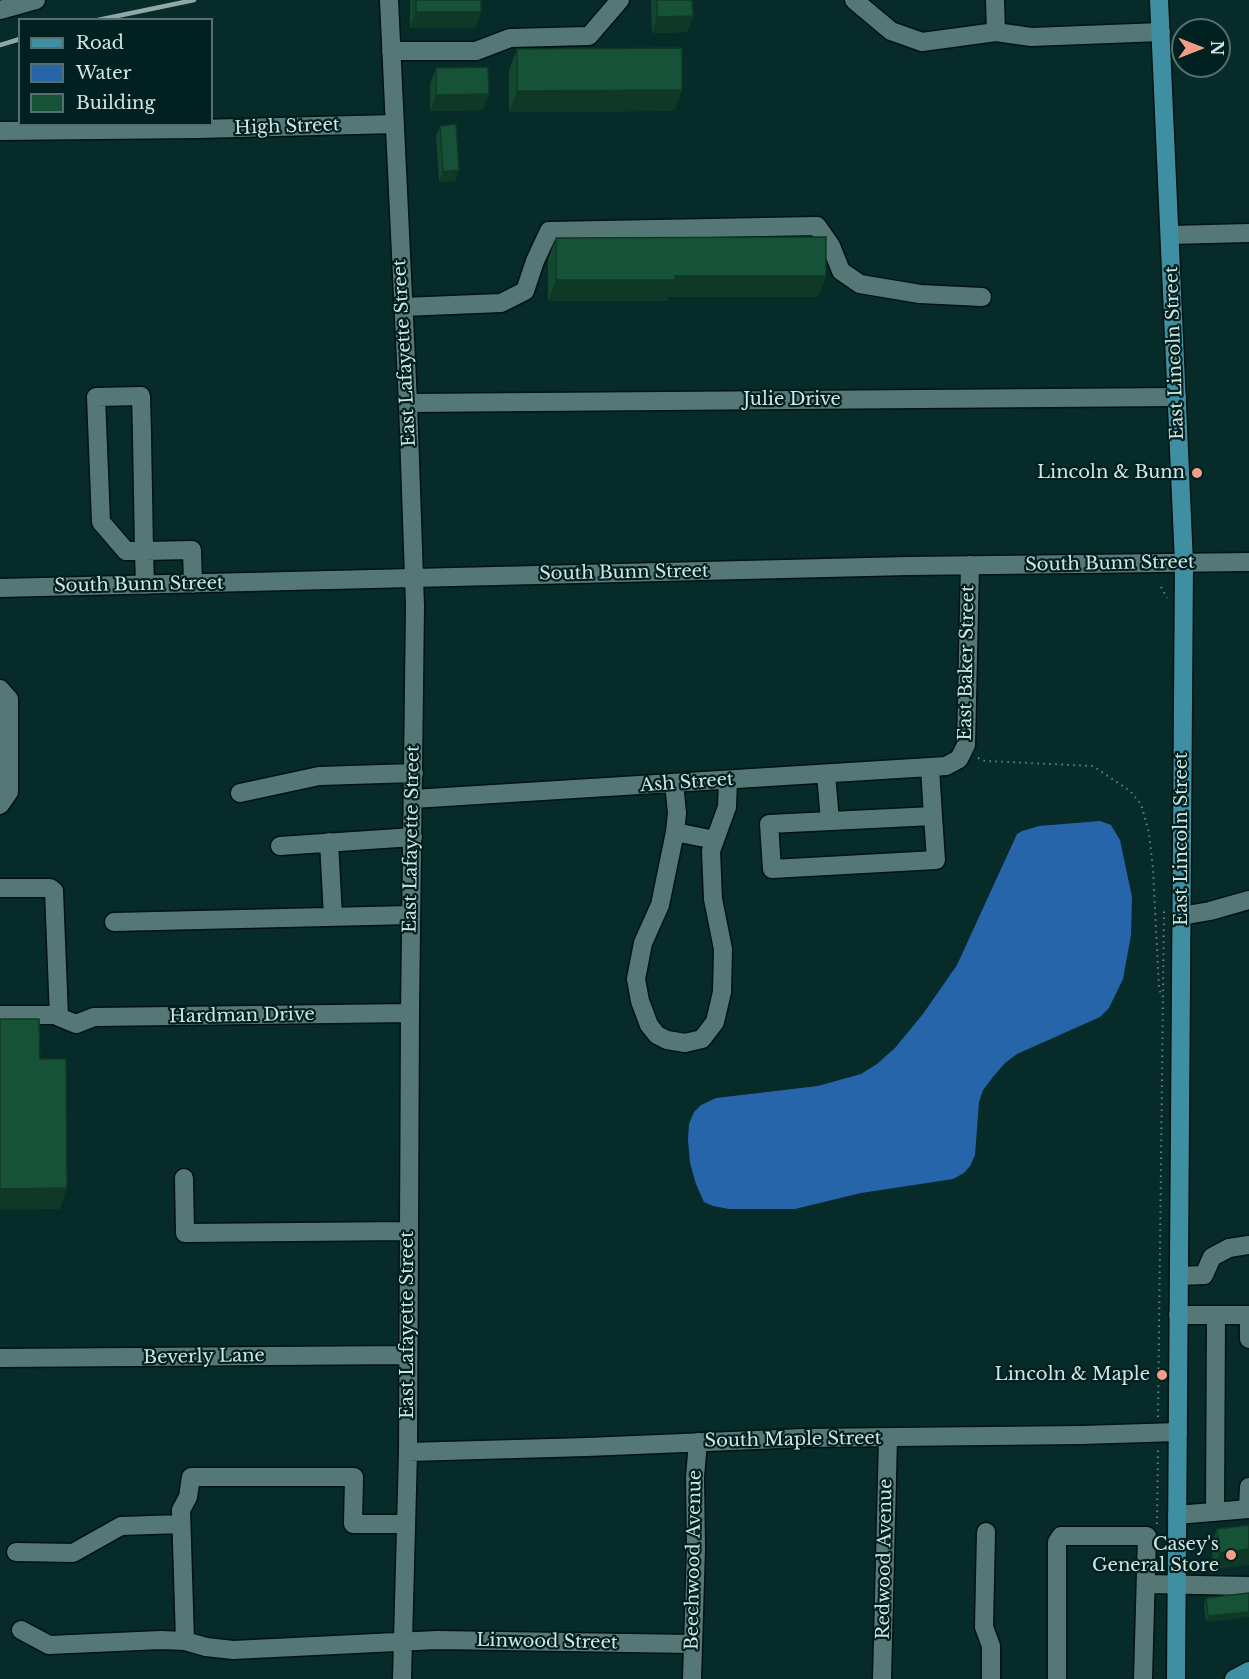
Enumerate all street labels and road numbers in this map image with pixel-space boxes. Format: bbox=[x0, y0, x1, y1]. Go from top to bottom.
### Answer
street label: High Street bbox=[234, 114, 340, 140]
street label: East Lafayette Street bbox=[389, 259, 421, 447]
street label: East Lincoln Street bbox=[1161, 266, 1189, 440]
street label: Julie Drive bbox=[743, 389, 841, 411]
street label: South Bunn Street bbox=[1025, 552, 1195, 576]
street label: South Bunn Street bbox=[539, 561, 709, 585]
street label: South Bunn Street bbox=[54, 573, 224, 597]
street label: East Baker Street bbox=[955, 585, 979, 741]
street label: East Lafayette Street bbox=[400, 745, 424, 933]
street label: East Lincoln Street bbox=[1171, 752, 1193, 926]
street label: Ash Street bbox=[639, 769, 735, 797]
street label: Hardman Drive bbox=[169, 1004, 315, 1028]
street label: East Lafayette Street bbox=[397, 1231, 419, 1419]
street label: Beverly Lane bbox=[143, 1345, 265, 1369]
street label: South Maple Street bbox=[704, 1428, 882, 1452]
street label: Beechwood Avenue bbox=[682, 1470, 706, 1650]
street label: Redwood Avenue bbox=[873, 1478, 897, 1640]
street label: Linwood Street bbox=[476, 1630, 618, 1654]

